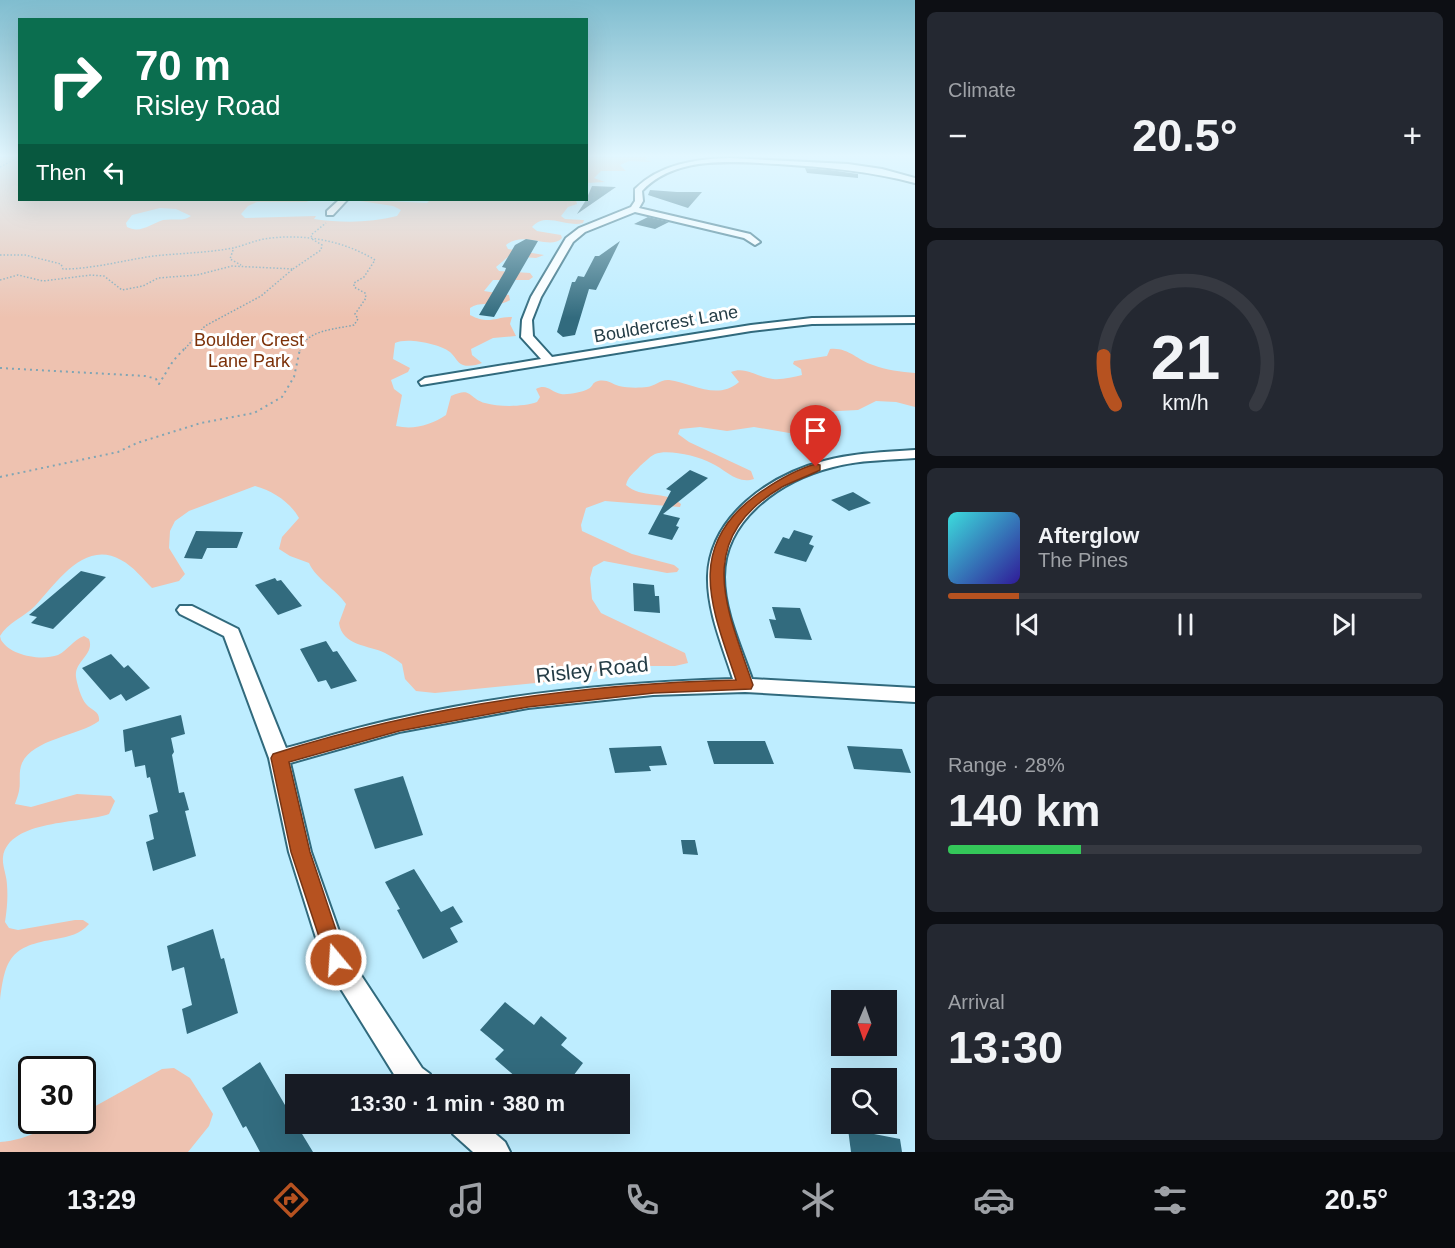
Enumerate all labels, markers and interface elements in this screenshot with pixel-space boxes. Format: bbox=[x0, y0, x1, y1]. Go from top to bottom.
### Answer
icon: right bbox=[36, 42, 114, 120]
text: 70 m bbox=[135, 42, 231, 89]
text: Climate bbox=[948, 79, 1016, 101]
text: Risley Road bbox=[135, 91, 281, 121]
text: 20.5° bbox=[1132, 110, 1238, 161]
text: − bbox=[948, 117, 967, 154]
text: + bbox=[1403, 117, 1422, 154]
icon: left bbox=[98, 156, 131, 189]
text: Then bbox=[36, 160, 86, 185]
street label: Bouldercrest Lane bbox=[592, 301, 740, 347]
text: 21 bbox=[1150, 323, 1220, 392]
park label: Boulder Crest Lane Park bbox=[194, 330, 304, 371]
text: km/h bbox=[1162, 391, 1208, 415]
pin bbox=[790, 405, 841, 467]
icon: arrive bbox=[799, 414, 832, 447]
text: Afterglow bbox=[1038, 523, 1139, 548]
text: The Pines bbox=[1038, 549, 1128, 571]
icon: previous bbox=[1011, 608, 1044, 641]
icon: pause bbox=[1169, 608, 1202, 641]
icon: next bbox=[1327, 608, 1360, 641]
street label: Risley Road bbox=[534, 652, 649, 687]
text: Range · 28% bbox=[948, 754, 1065, 776]
text: 140 km bbox=[948, 785, 1101, 836]
position arrow bbox=[304, 928, 368, 992]
north arrow bbox=[831, 990, 897, 1056]
map controls bbox=[831, 990, 897, 1134]
text: Arrival bbox=[948, 991, 1005, 1013]
text: 13:30 bbox=[948, 1022, 1063, 1073]
speed limit sign: 30 bbox=[18, 1056, 96, 1134]
button: search bbox=[831, 1068, 897, 1134]
text: 13:30 · 1 min · 380 m bbox=[350, 1091, 565, 1116]
icon: directions bbox=[270, 1179, 312, 1221]
icon: music bbox=[446, 1179, 488, 1221]
icon: phone bbox=[621, 1179, 663, 1221]
icon: climate bbox=[797, 1179, 839, 1221]
icon: car bbox=[973, 1179, 1015, 1221]
icon: filters bbox=[1149, 1179, 1191, 1221]
text: 13:29 bbox=[67, 1185, 136, 1215]
text: 20.5° bbox=[1325, 1185, 1388, 1215]

